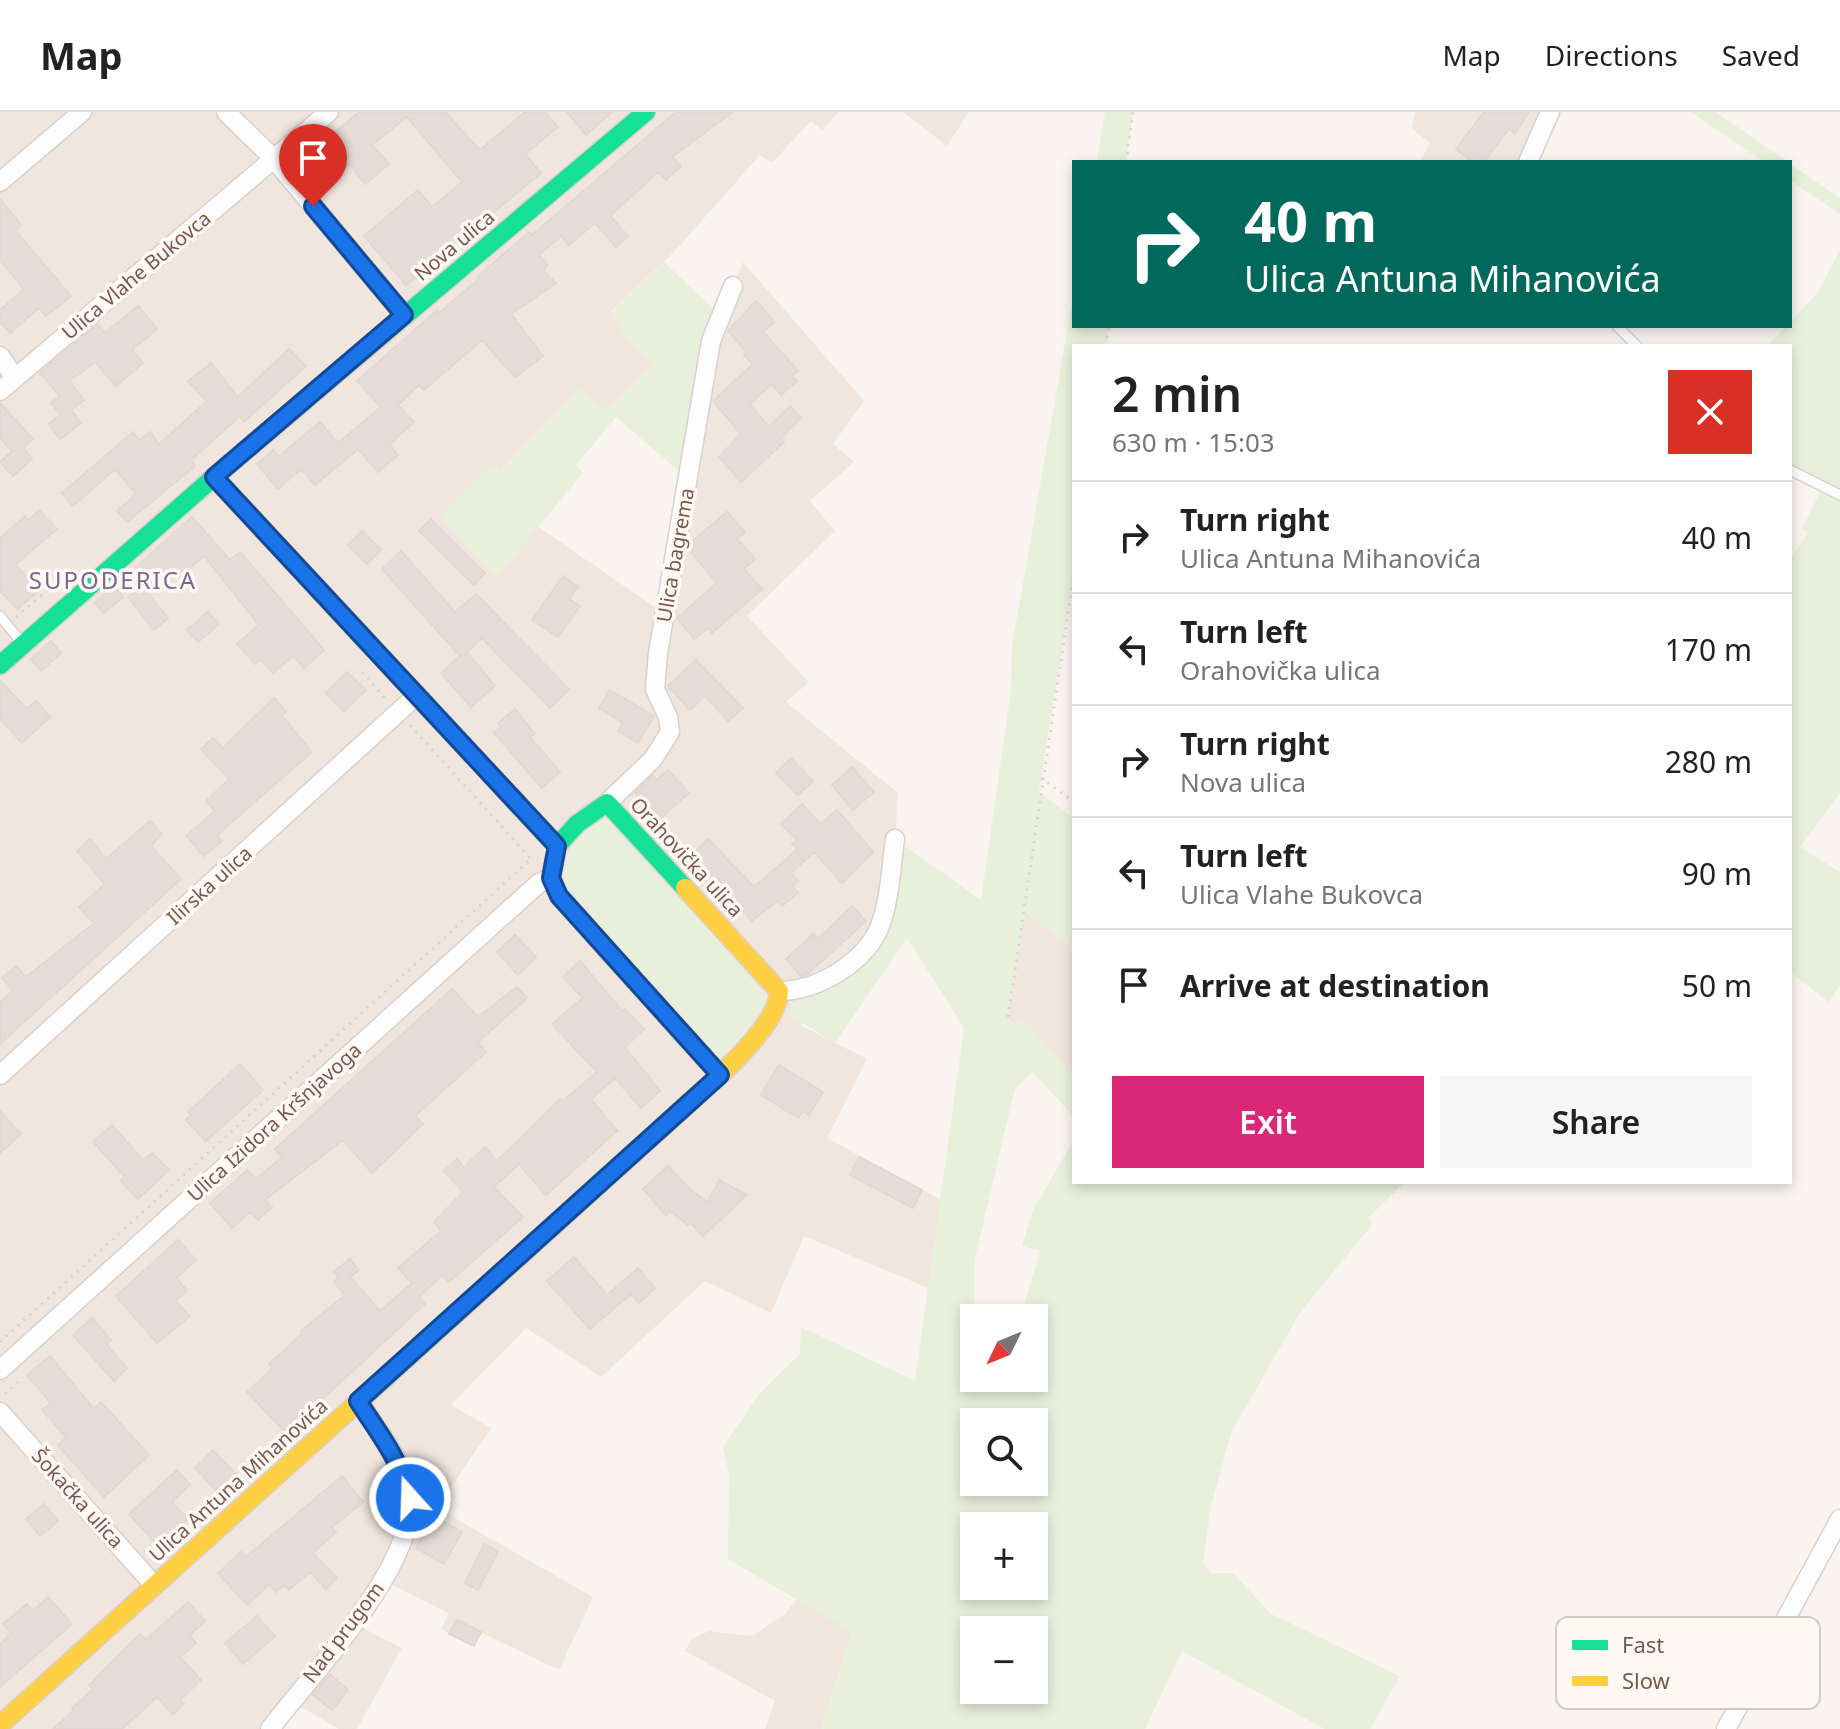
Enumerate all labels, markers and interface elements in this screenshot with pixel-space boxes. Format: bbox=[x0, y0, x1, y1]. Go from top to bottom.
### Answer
text: Map bbox=[40, 29, 123, 81]
text: Map bbox=[1442, 36, 1501, 74]
text: Directions bbox=[1545, 36, 1678, 74]
text: Saved bbox=[1722, 36, 1800, 74]
pin bbox=[279, 124, 347, 206]
icon: arrive bbox=[291, 136, 335, 180]
text: 40 m bbox=[1244, 182, 1377, 258]
icon: right bbox=[1112, 192, 1216, 296]
street label: Nova ulica bbox=[408, 203, 500, 287]
street label: Ulica Vlahe Bukovca bbox=[56, 205, 216, 345]
text: Ulica Antuna Mihanovića bbox=[1244, 254, 1661, 303]
text: 2 min bbox=[1112, 361, 1242, 426]
button: close bbox=[1668, 370, 1752, 454]
text: 630 m · 15:03 bbox=[1112, 424, 1275, 460]
street label: Ulica bagrema bbox=[650, 486, 700, 624]
text: Turn right bbox=[1180, 499, 1330, 540]
icon: right bbox=[1112, 515, 1156, 559]
text: 40 m bbox=[1682, 517, 1752, 558]
text: Ulica Antuna Mihanovića bbox=[1180, 540, 1481, 576]
district label: SUPODERICA bbox=[29, 563, 197, 596]
text: Turn left bbox=[1180, 611, 1308, 652]
icon: left bbox=[1112, 627, 1156, 671]
text: 170 m bbox=[1665, 629, 1752, 670]
text: Orahovička ulica bbox=[1180, 652, 1381, 688]
text: Turn right bbox=[1180, 723, 1330, 764]
icon: right bbox=[1112, 739, 1156, 783]
text: 280 m bbox=[1665, 741, 1752, 782]
text: Nova ulica bbox=[1180, 764, 1306, 800]
street label: Orahovička ulica bbox=[625, 791, 749, 923]
text: Turn left bbox=[1180, 835, 1308, 876]
street label: Ilirska ulica bbox=[161, 840, 257, 930]
icon: left bbox=[1112, 851, 1156, 895]
text: 90 m bbox=[1682, 853, 1752, 894]
text: Ulica Vlahe Bukovca bbox=[1180, 876, 1423, 912]
icon: arrive bbox=[1112, 963, 1156, 1007]
text: Arrive at destination bbox=[1180, 965, 1490, 1006]
text: 50 m bbox=[1682, 965, 1752, 1006]
street label: Ulica Izidora Kršnjavoga bbox=[181, 1036, 367, 1208]
button: Exit bbox=[1112, 1076, 1424, 1168]
button: Share bbox=[1440, 1076, 1752, 1168]
north arrow bbox=[960, 1304, 1048, 1392]
map controls bbox=[960, 1304, 1048, 1704]
street label: Ulica Antuna Mihanovića bbox=[143, 1392, 333, 1568]
button: search bbox=[960, 1408, 1048, 1496]
street label: Šokačka ulica bbox=[26, 1442, 130, 1554]
position arrow bbox=[368, 1456, 452, 1540]
button: + bbox=[960, 1512, 1048, 1600]
street label: Nad prugom bbox=[296, 1576, 390, 1688]
button: − bbox=[960, 1616, 1048, 1704]
legend bbox=[1556, 1617, 1820, 1709]
text: Fast bbox=[1622, 1629, 1664, 1659]
text: Slow bbox=[1622, 1665, 1671, 1695]

